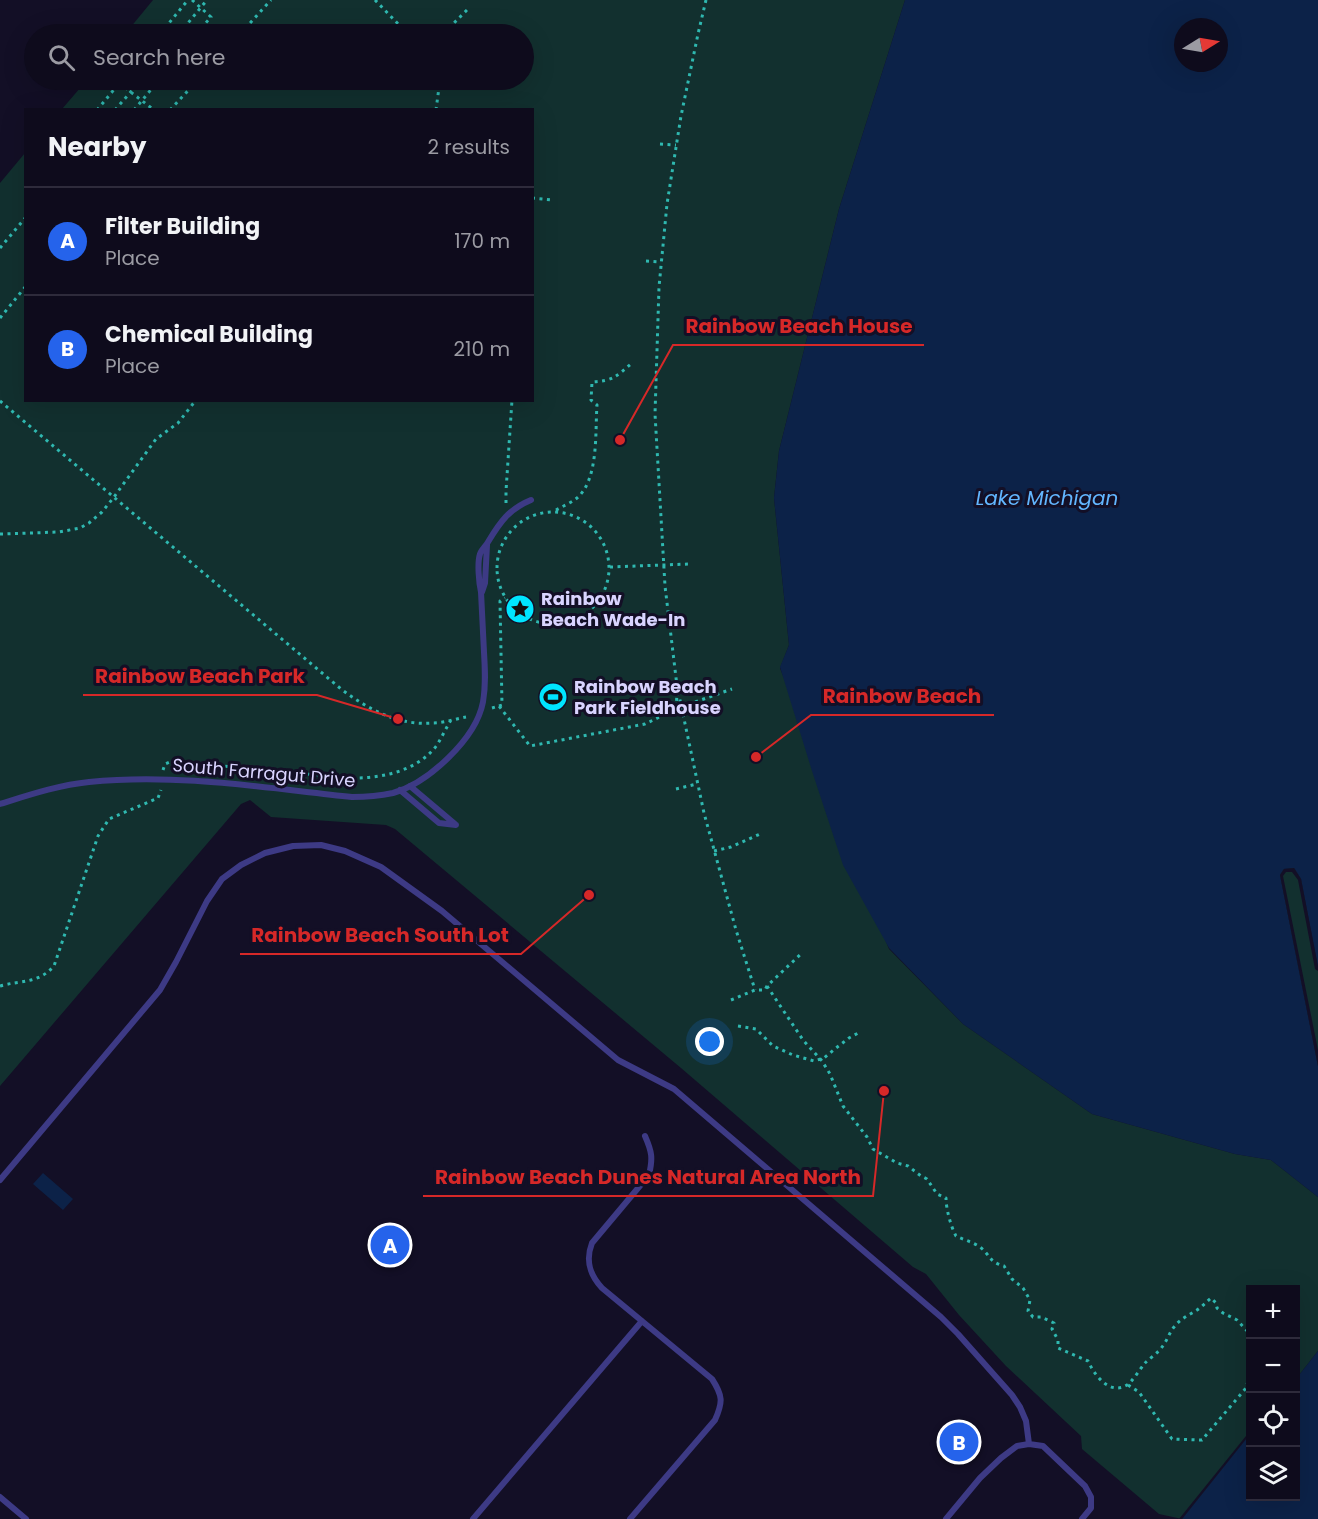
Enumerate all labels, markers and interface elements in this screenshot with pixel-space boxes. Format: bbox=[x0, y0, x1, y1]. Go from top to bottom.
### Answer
north arrow bbox=[1174, 18, 1228, 72]
search box bbox=[24, 24, 534, 90]
icon: search bbox=[45, 41, 78, 74]
text: Search here bbox=[93, 42, 226, 73]
text: Nearby bbox=[48, 129, 146, 165]
text: 2 results bbox=[427, 133, 510, 161]
text: Filter Building bbox=[105, 211, 260, 242]
text: A bbox=[60, 227, 75, 255]
text: 170 m bbox=[454, 227, 510, 255]
text: Place bbox=[105, 244, 160, 272]
callout: Rainbow Beach House bbox=[673, 307, 924, 345]
text: Rainbow Beach House bbox=[685, 312, 913, 340]
text: Chemical Building bbox=[105, 319, 313, 350]
text: B bbox=[61, 335, 74, 363]
text: 210 m bbox=[454, 335, 510, 363]
text: Place bbox=[105, 352, 160, 380]
water label: Lake Michigan bbox=[976, 484, 1118, 512]
place label: Rainbow Beach Wade-In bbox=[541, 586, 685, 632]
place icon: Rainbow Beach Wade-In bbox=[504, 593, 536, 625]
callout: Rainbow Beach Park bbox=[83, 657, 317, 695]
text: Rainbow Beach Park bbox=[95, 662, 306, 690]
place label: Rainbow Beach Park Fieldhouse bbox=[574, 674, 721, 720]
callout: Rainbow Beach bbox=[811, 677, 994, 715]
sports icon: Rainbow Beach Park Fieldhouse bbox=[537, 681, 569, 713]
text: Rainbow Beach bbox=[823, 682, 981, 710]
street label: South Farragut Drive bbox=[172, 752, 357, 793]
callout: Rainbow Beach South Lot bbox=[240, 916, 521, 954]
text: Rainbow Beach South Lot bbox=[251, 921, 509, 949]
your location bbox=[695, 1027, 724, 1056]
callout: Rainbow Beach Dunes Natural Area North bbox=[423, 1158, 873, 1196]
text: Rainbow Beach Dunes Natural Area North bbox=[435, 1163, 861, 1191]
pin: A bbox=[370, 1222, 410, 1268]
map controls bbox=[1246, 1285, 1300, 1501]
button: + bbox=[1246, 1285, 1300, 1339]
button: − bbox=[1246, 1339, 1300, 1393]
button: locate bbox=[1246, 1393, 1300, 1447]
pin: B bbox=[940, 1420, 978, 1464]
button: layers bbox=[1246, 1447, 1300, 1501]

